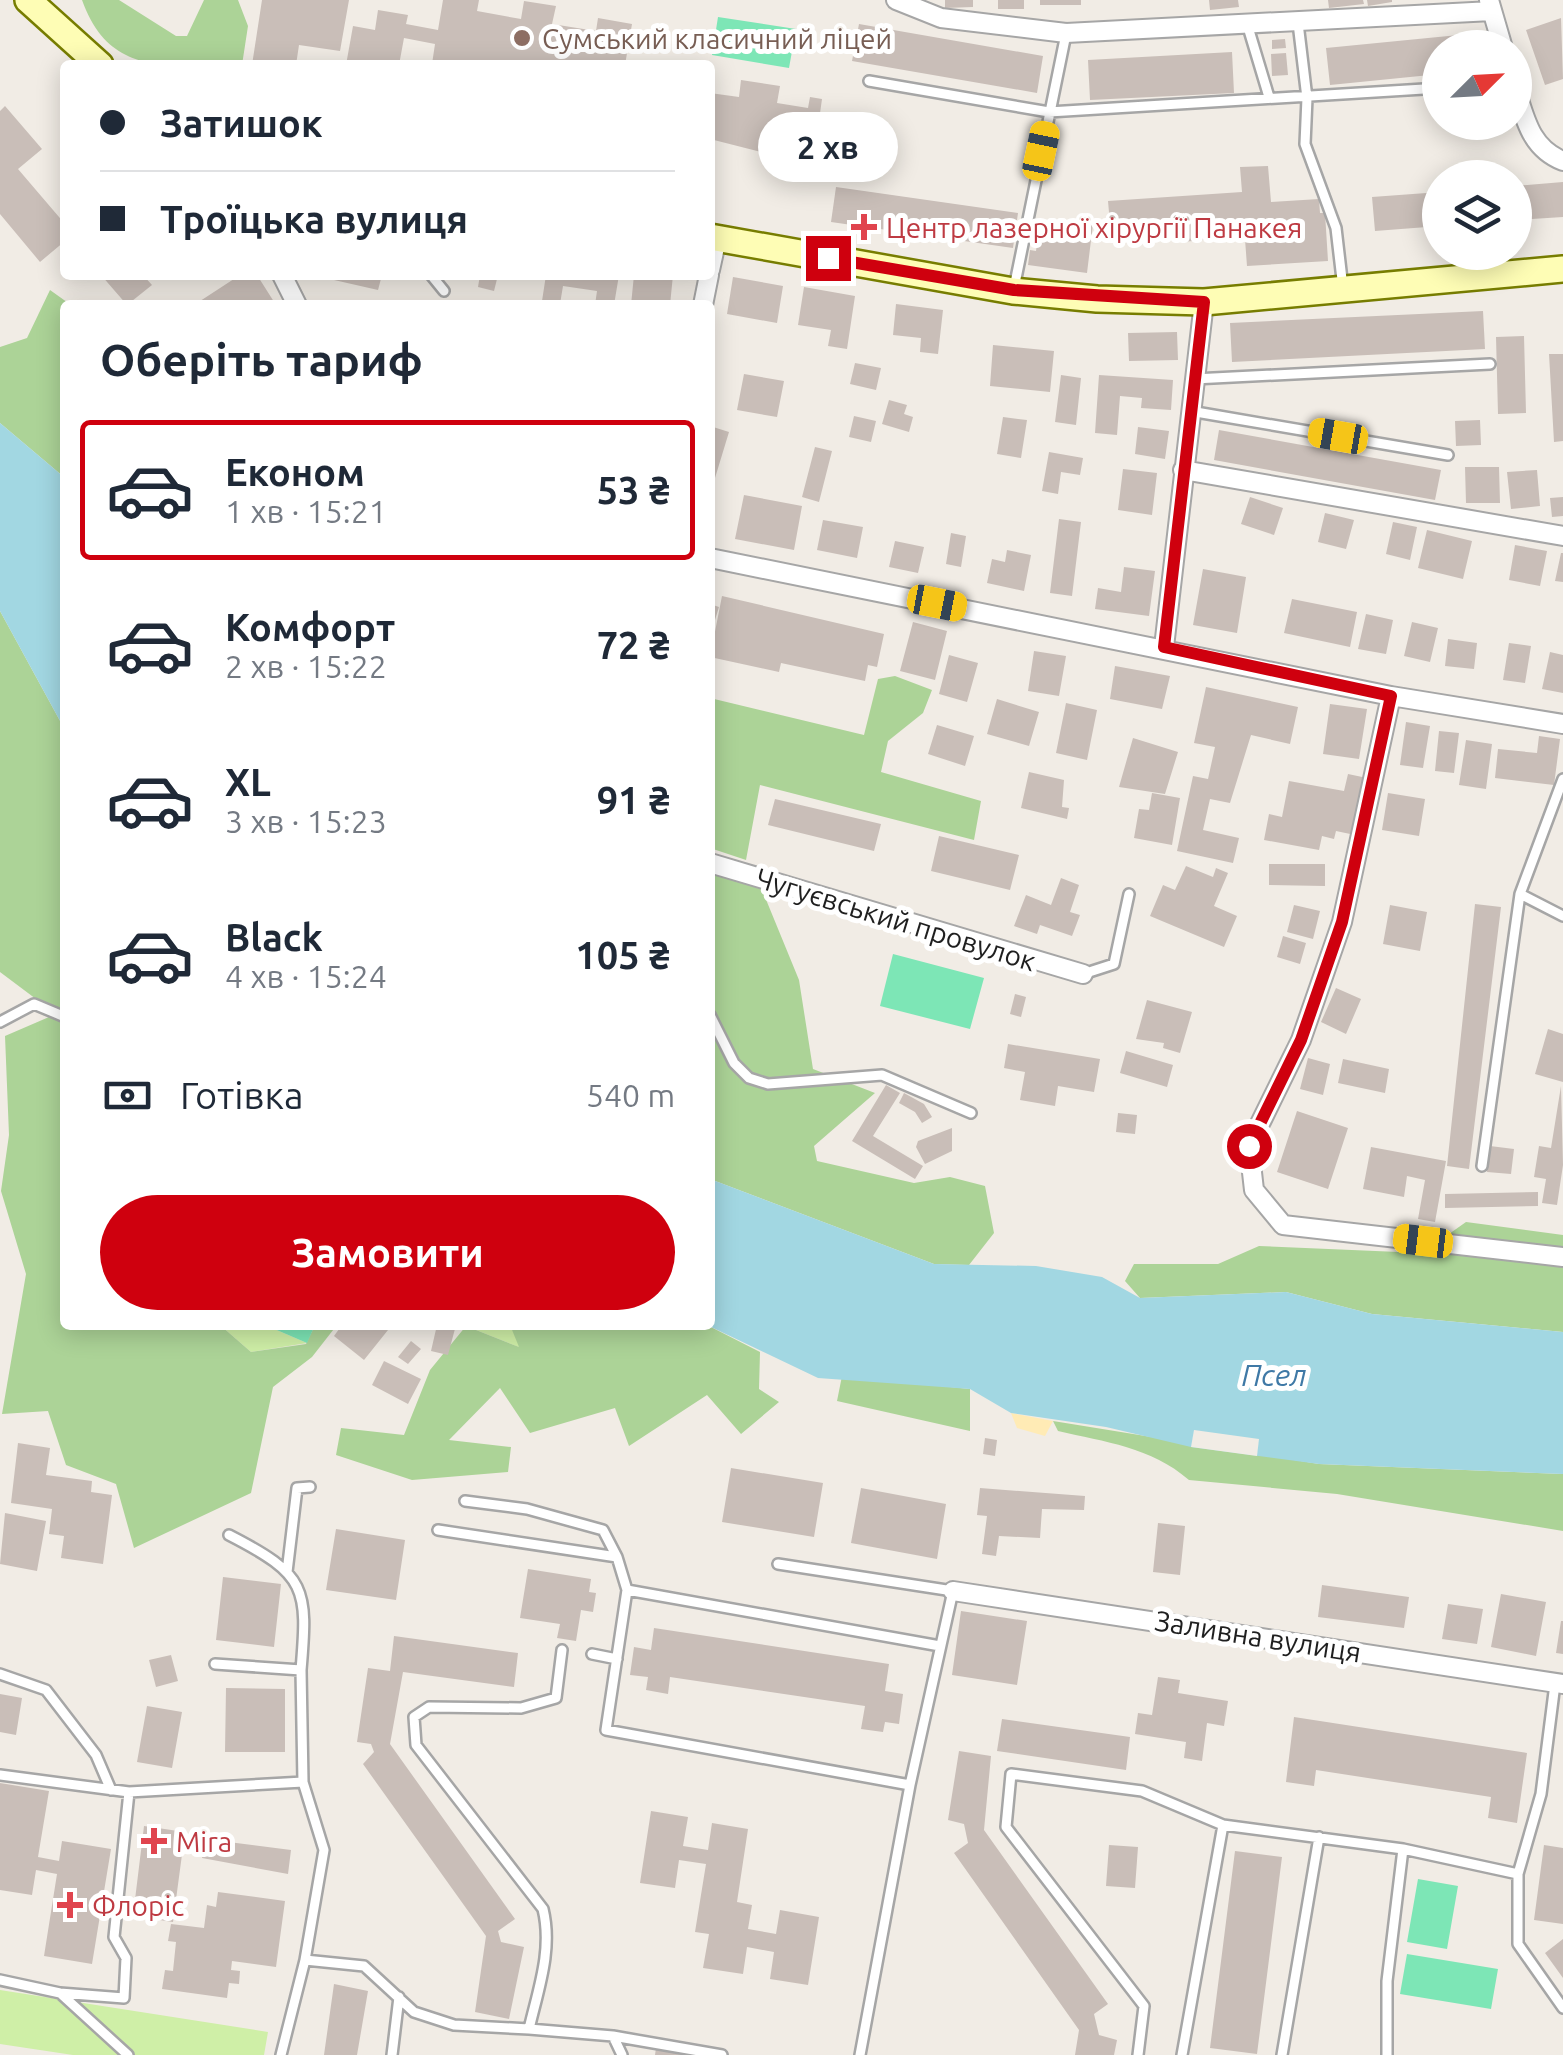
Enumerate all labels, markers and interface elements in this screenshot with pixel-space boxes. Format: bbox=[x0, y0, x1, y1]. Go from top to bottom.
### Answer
place label: Сумський класичний ліцей bbox=[542, 23, 892, 54]
marker: Сумський класичний ліцей bbox=[511, 27, 533, 49]
north arrow bbox=[1422, 30, 1532, 140]
map controls bbox=[1422, 30, 1532, 270]
text: Затишок bbox=[160, 102, 323, 144]
callout: 2 хв bbox=[758, 113, 898, 183]
car bbox=[1020, 119, 1062, 183]
text: 2 хв bbox=[797, 129, 859, 165]
button: layers bbox=[1422, 160, 1532, 270]
text: Троїцька вулиця bbox=[160, 198, 468, 240]
place label: Центр лазерної хірургії Панакея bbox=[886, 212, 1302, 243]
marker: Центр лазерної хірургії Панакея bbox=[851, 214, 877, 240]
route end bbox=[806, 236, 851, 281]
text: Оберіть тариф bbox=[100, 334, 423, 385]
car bbox=[1306, 416, 1370, 456]
icon: car bbox=[105, 445, 195, 535]
text: Економ bbox=[225, 451, 365, 493]
text: 53 ₴ bbox=[597, 469, 670, 511]
text: 1 хв · 15:21 bbox=[225, 493, 387, 529]
car bbox=[905, 583, 969, 623]
icon: car bbox=[105, 600, 195, 690]
text: Комфорт bbox=[225, 606, 395, 648]
text: 72 ₴ bbox=[597, 624, 670, 666]
text: 2 хв · 15:22 bbox=[225, 648, 387, 684]
icon: car bbox=[105, 755, 195, 845]
text: XL bbox=[225, 761, 271, 803]
text: 91 ₴ bbox=[597, 779, 670, 821]
text: 3 хв · 15:23 bbox=[225, 803, 387, 839]
street label: Чугуєвський провулок bbox=[752, 862, 1040, 976]
icon: car bbox=[105, 910, 195, 1000]
text: Black bbox=[225, 916, 323, 958]
text: 105 ₴ bbox=[575, 934, 670, 976]
text: 4 хв · 15:24 bbox=[225, 958, 387, 994]
icon: cash bbox=[100, 1068, 155, 1123]
text: Готівка bbox=[180, 1074, 303, 1116]
text: 540 m bbox=[586, 1077, 675, 1113]
route start bbox=[1227, 1124, 1272, 1169]
button: Замовити bbox=[100, 1195, 675, 1310]
car bbox=[1391, 1222, 1455, 1260]
water label: Псел bbox=[1242, 1358, 1306, 1392]
street label: Заливна вулиця bbox=[1153, 1604, 1363, 1668]
place label: Mira bbox=[176, 1826, 232, 1857]
marker: Mira bbox=[141, 1828, 167, 1854]
place label: Флоріс bbox=[92, 1890, 184, 1921]
marker: Флоріс bbox=[57, 1892, 83, 1918]

